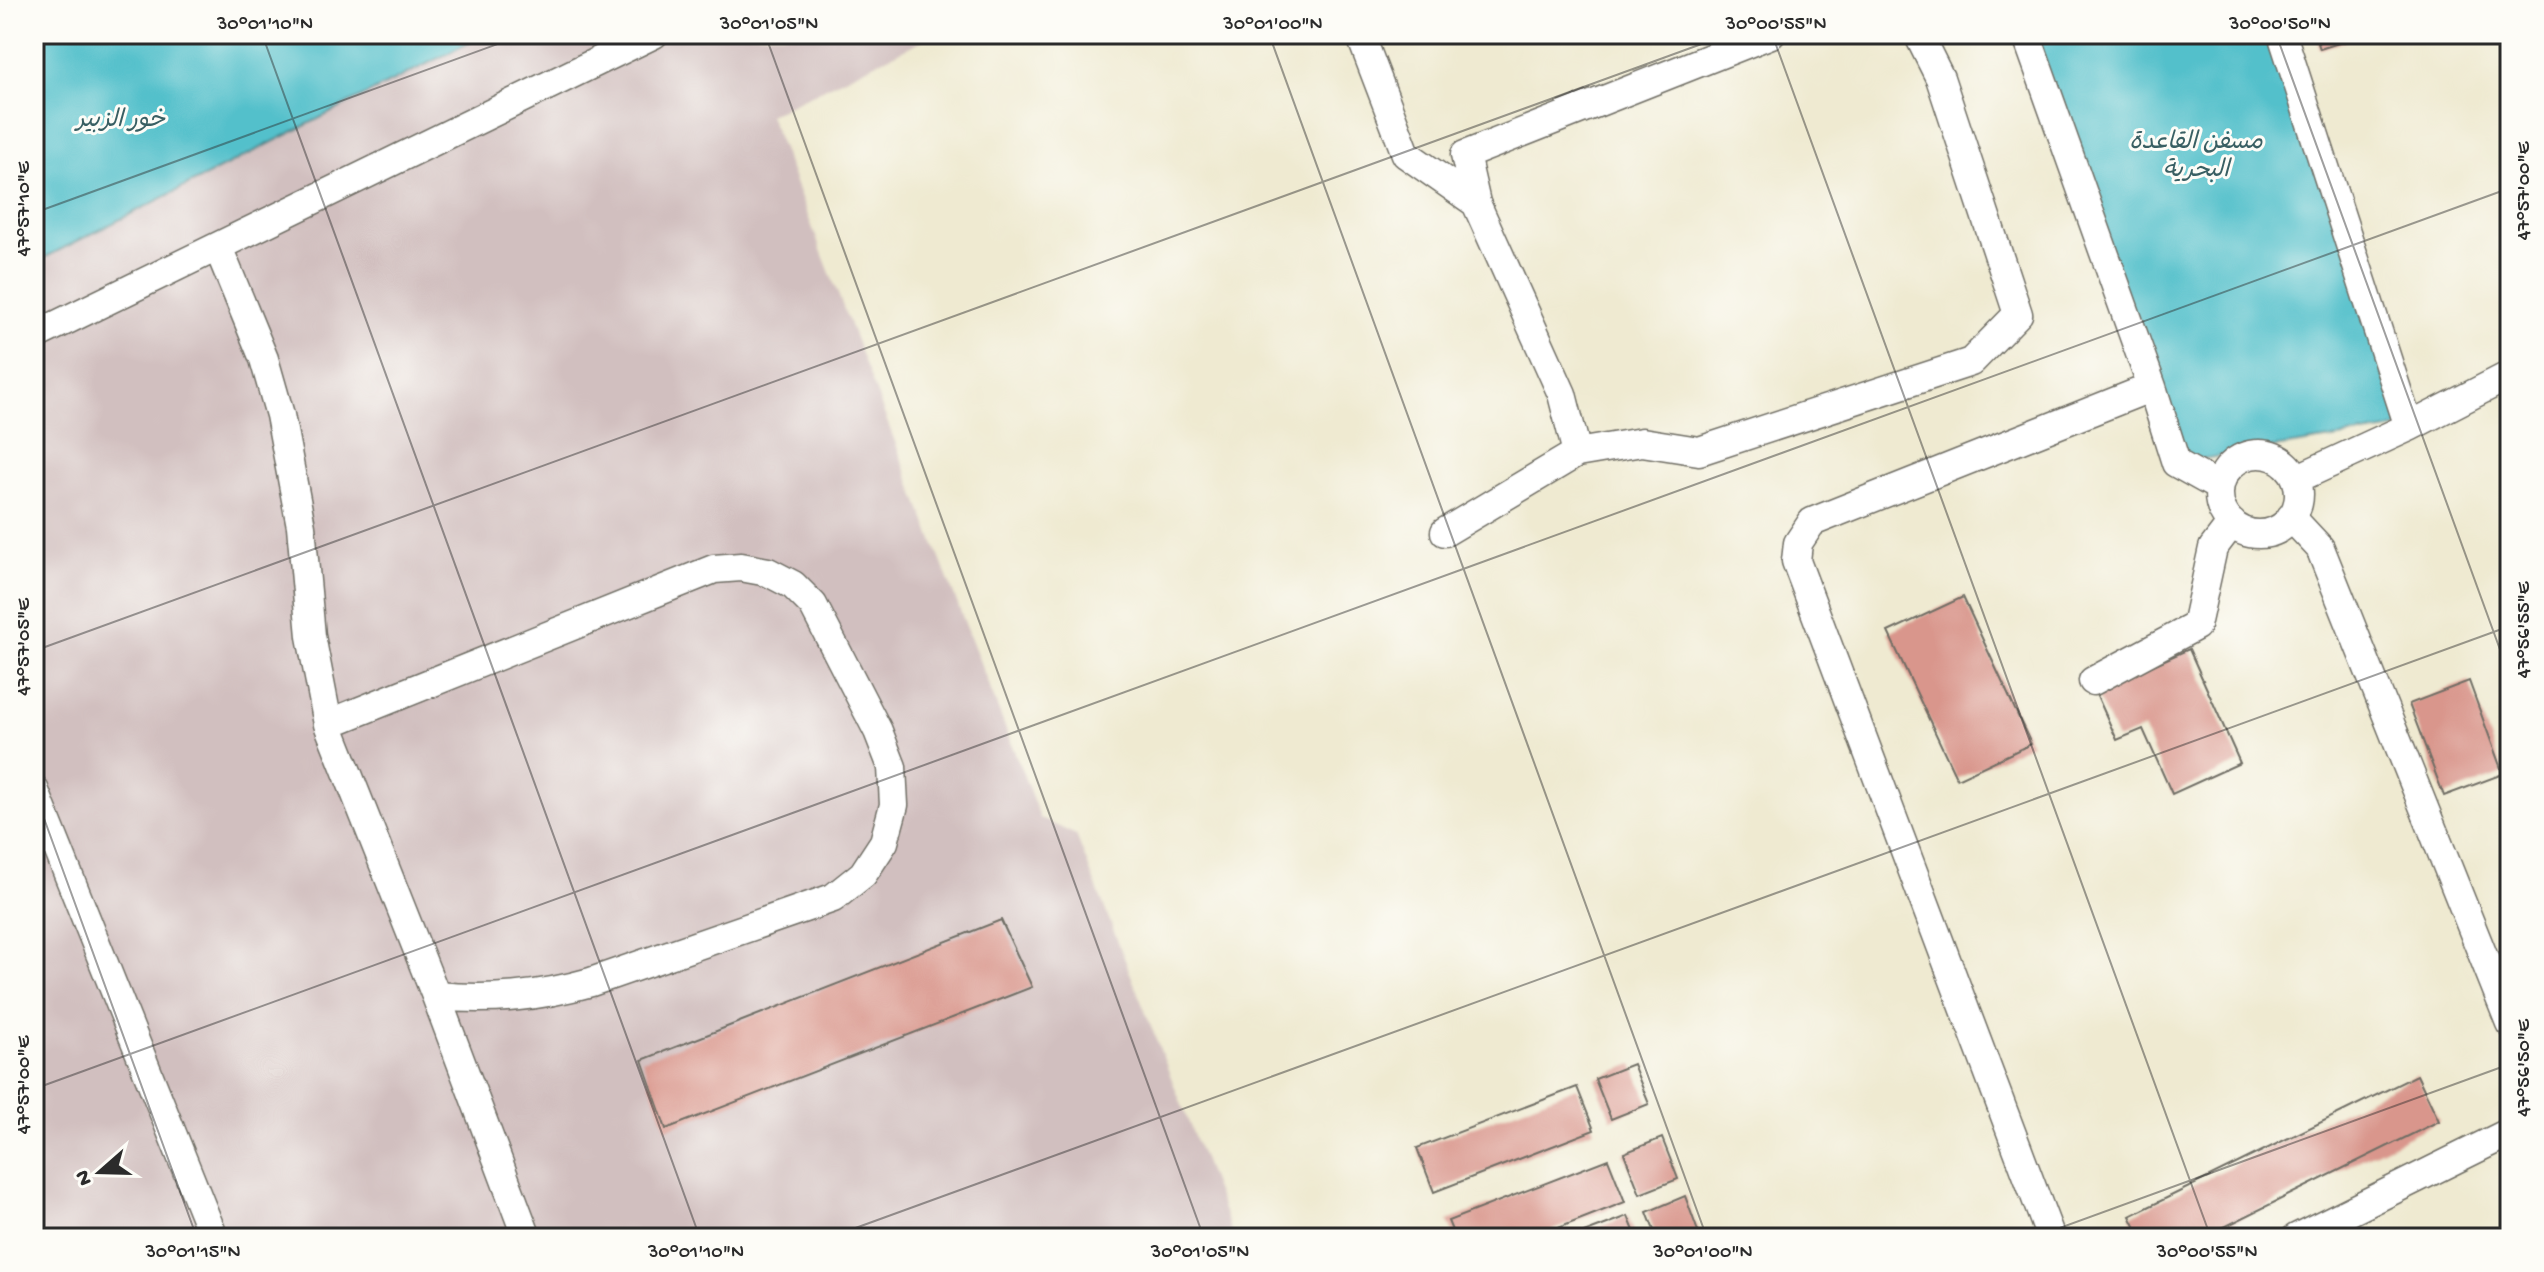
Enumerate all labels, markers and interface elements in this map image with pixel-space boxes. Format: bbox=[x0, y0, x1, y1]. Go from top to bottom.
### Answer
text: 30°01'10"N bbox=[216, 14, 313, 37]
text: 30°01'05"N bbox=[719, 14, 818, 37]
text: 30°01'00"N bbox=[1222, 14, 1323, 37]
text: 30°00'55"N bbox=[1725, 14, 1826, 37]
text: 30°00'50"N bbox=[2228, 14, 2331, 37]
water label: خور الزبير bbox=[74, 107, 166, 136]
water label: مسفن القاعدة البحرية bbox=[2129, 129, 2263, 186]
text: 47°57'00"E bbox=[2514, 140, 2537, 240]
text: 47°57'10"E bbox=[14, 160, 37, 257]
text: 47°56'55"E bbox=[2514, 580, 2537, 678]
text: 47°57'05"E bbox=[14, 597, 37, 696]
text: 47°56'50"E bbox=[2514, 1018, 2537, 1117]
text: 47°57'00"E bbox=[14, 1034, 37, 1134]
north arrow bbox=[60, 1132, 140, 1212]
text: N bbox=[70, 1166, 100, 1189]
text: 30°01'15"N bbox=[144, 1242, 241, 1265]
text: 30°01'10"N bbox=[647, 1242, 744, 1265]
text: 30°01'05"N bbox=[1150, 1242, 1249, 1265]
text: 30°01'00"N bbox=[1652, 1242, 1753, 1265]
text: 30°00'55"N bbox=[2156, 1242, 2257, 1265]

